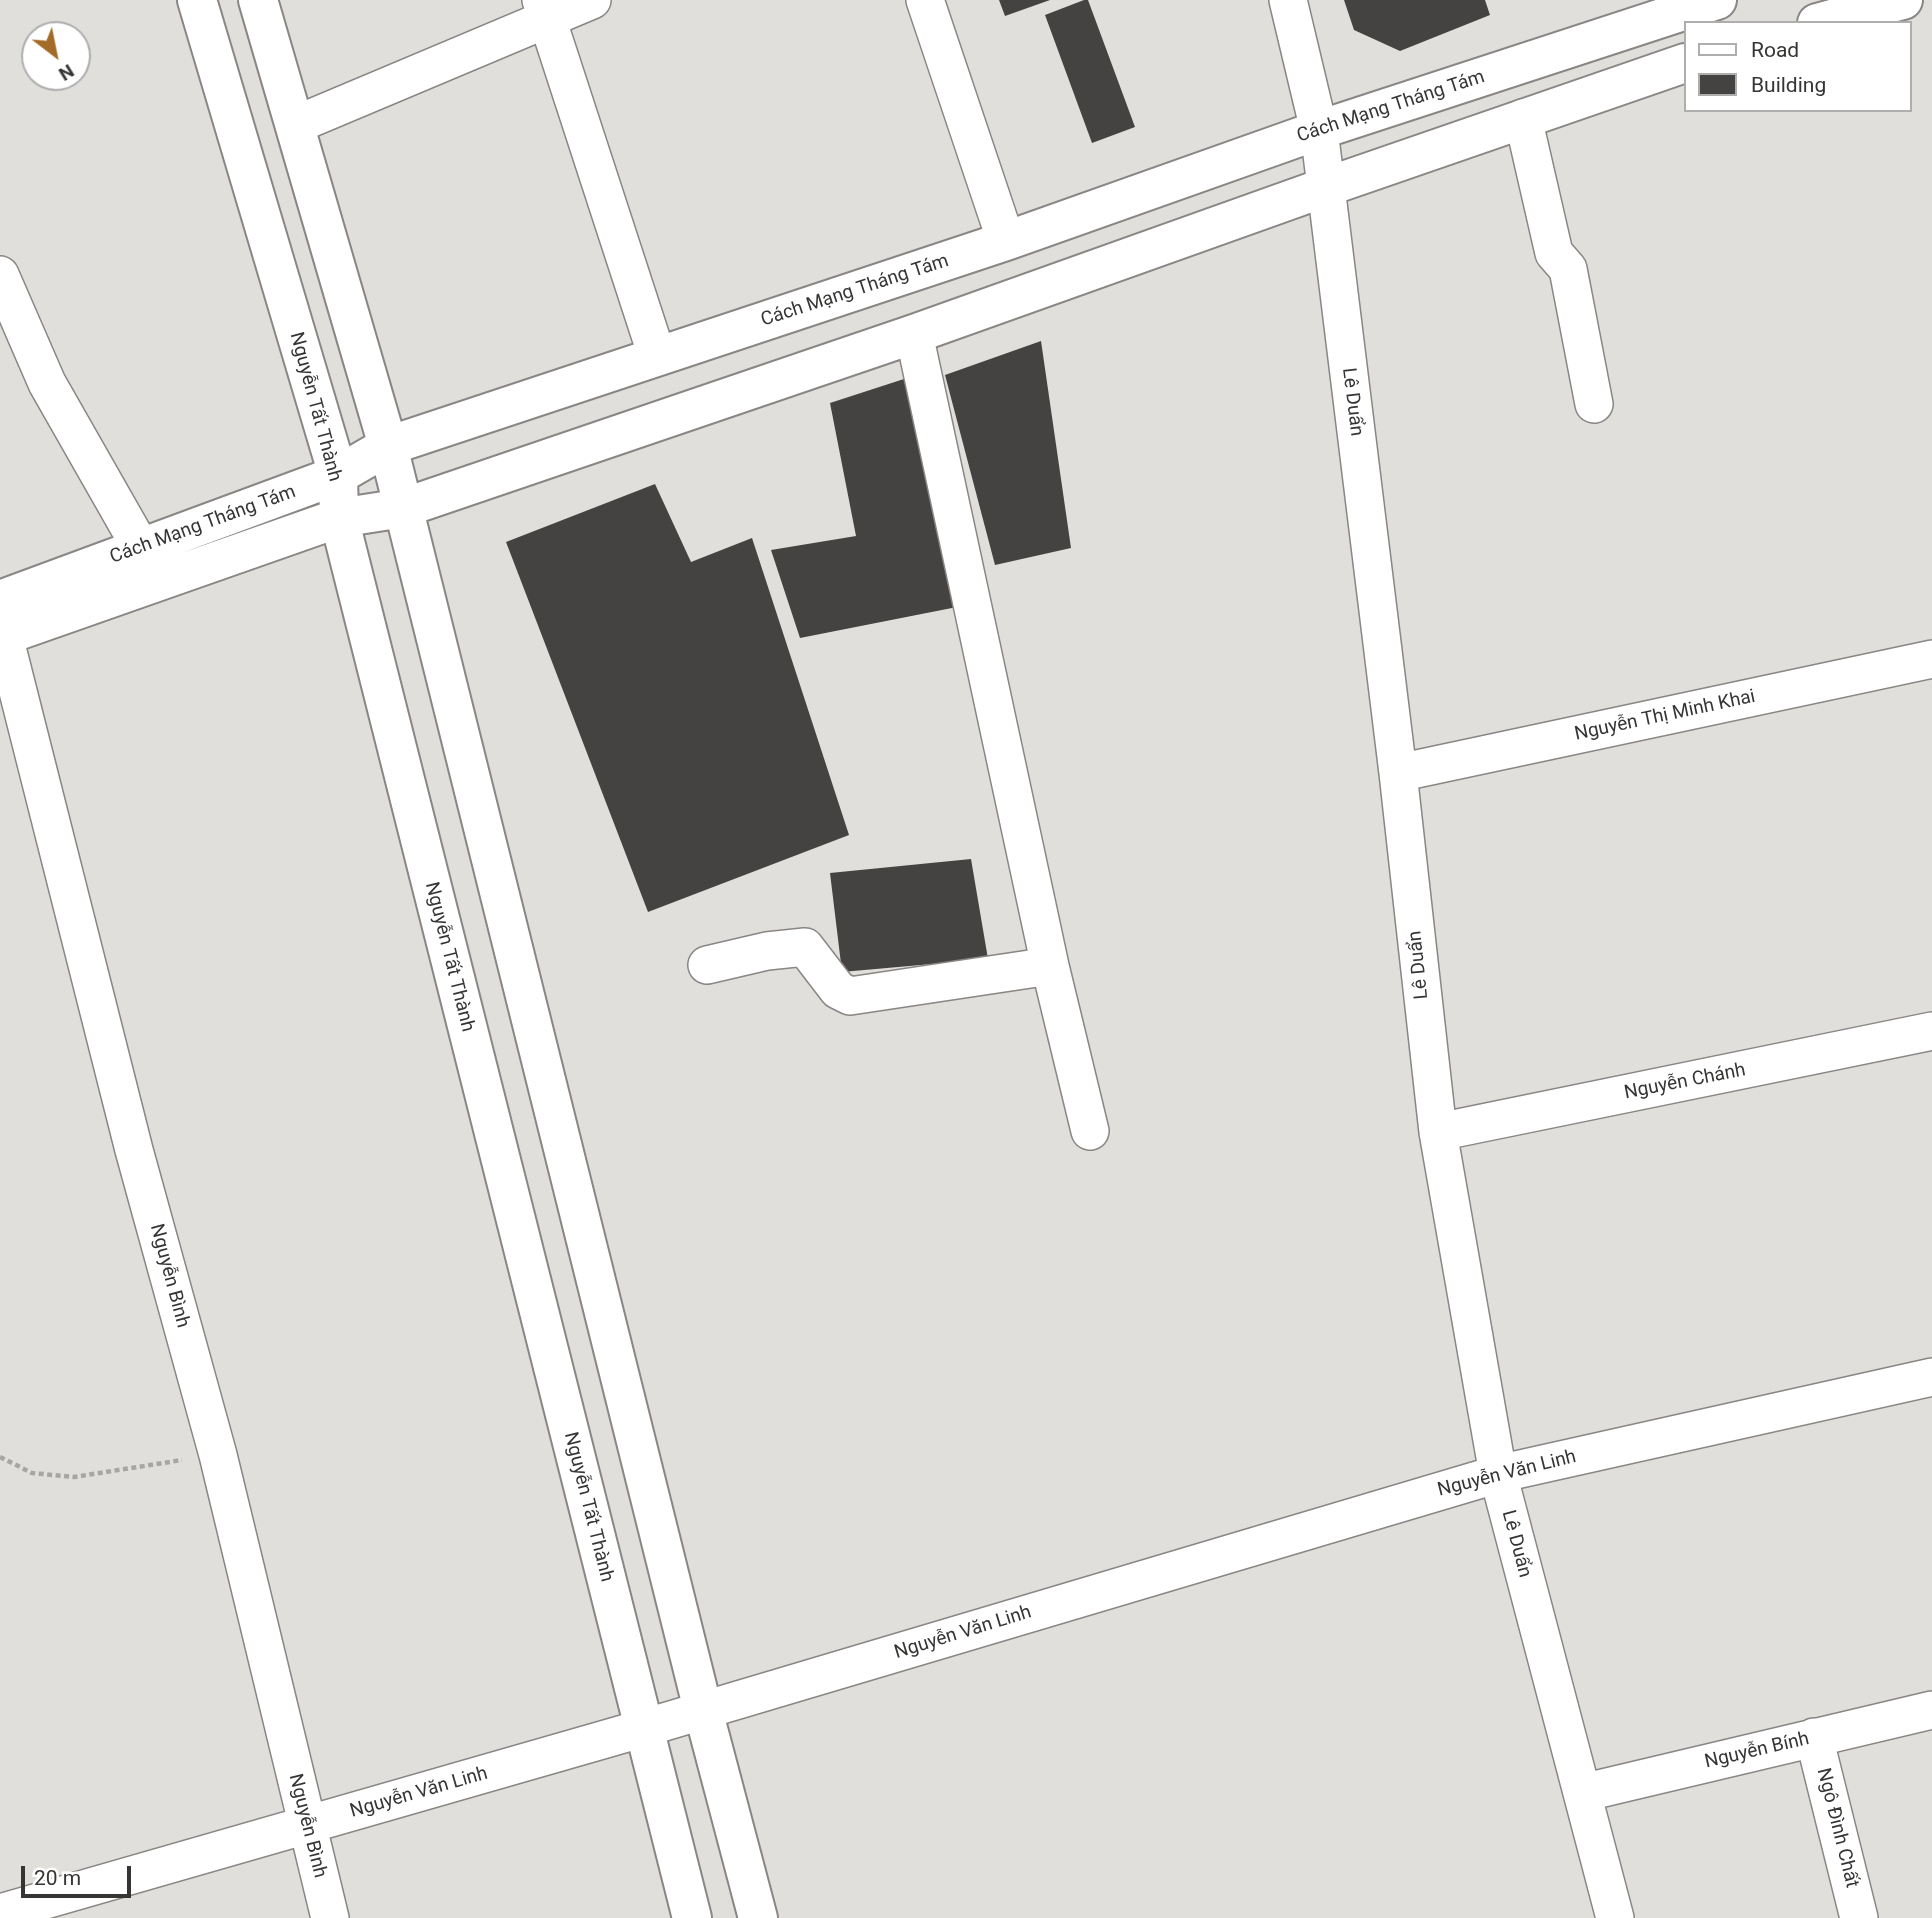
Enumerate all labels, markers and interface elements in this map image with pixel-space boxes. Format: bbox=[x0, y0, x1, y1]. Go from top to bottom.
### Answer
north arrow bbox=[21, 21, 91, 91]
legend bbox=[1684, 21, 1911, 112]
text: Road bbox=[1751, 38, 1799, 62]
text: N bbox=[55, 59, 78, 86]
street label: Cách Mạng Tháng Tám bbox=[1294, 66, 1488, 148]
text: Building bbox=[1751, 73, 1826, 97]
street label: Cách Mạng Tháng Tám bbox=[758, 250, 952, 332]
street label: Nguyễn Tất Thành bbox=[284, 330, 346, 484]
street label: Lê Duẩn bbox=[1336, 366, 1368, 438]
street label: Cách Mạng Tháng Tám bbox=[107, 481, 299, 569]
street label: Nguyễn Thị Minh Khai bbox=[1573, 686, 1757, 746]
street label: Nguyễn Tất Thành bbox=[419, 880, 479, 1034]
street label: Lê Duẩn bbox=[1404, 930, 1434, 1000]
street label: Nguyễn Chánh bbox=[1622, 1059, 1748, 1105]
street label: Nguyễn Bình bbox=[144, 1222, 194, 1330]
street label: Nguyễn Tất Thành bbox=[558, 1430, 618, 1584]
street label: Nguyễn Văn Linh bbox=[1435, 1446, 1579, 1502]
street label: Lê Duẩn bbox=[1496, 1508, 1536, 1580]
street label: Nguyễn Văn Linh bbox=[892, 1601, 1034, 1665]
street label: Nguyễn Bính bbox=[1703, 1728, 1811, 1774]
street label: Nguyễn Văn Linh bbox=[348, 1762, 490, 1824]
street label: Ngô Đình Chất bbox=[1811, 1766, 1863, 1890]
street label: Nguyễn Bình bbox=[283, 1772, 331, 1880]
scale bar bbox=[24, 1852, 135, 1896]
text: 20 m bbox=[34, 1866, 81, 1890]

